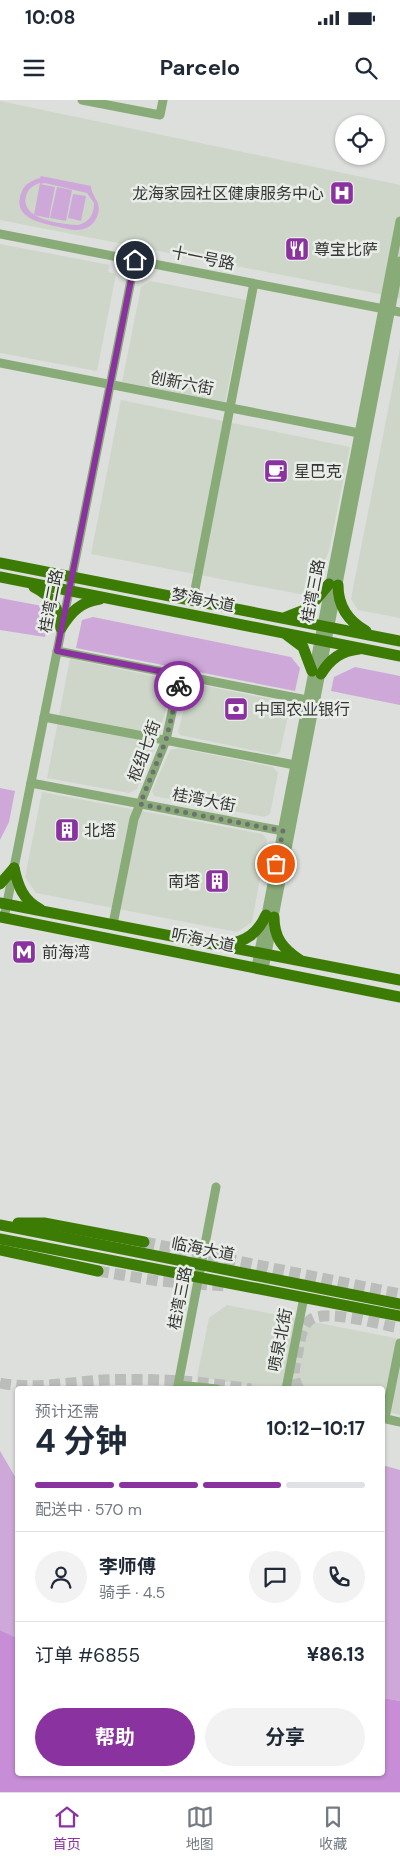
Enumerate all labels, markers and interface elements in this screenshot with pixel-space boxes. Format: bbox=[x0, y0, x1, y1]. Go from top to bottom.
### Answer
text: 10:08 bbox=[25, 5, 76, 30]
text: Parcelo bbox=[160, 53, 240, 82]
icon: menu bbox=[20, 54, 48, 82]
icon: search bbox=[352, 54, 380, 82]
map controls bbox=[335, 115, 385, 165]
button: locate bbox=[335, 115, 385, 165]
hospital icon: 龙海家园社区健康服务中心 bbox=[329, 180, 355, 206]
place label: 龙海家园社区健康服务中心 bbox=[132, 183, 324, 204]
restaurant icon: 尊宝比萨 bbox=[284, 236, 310, 262]
pin bbox=[114, 239, 156, 281]
place label: 尊宝比萨 bbox=[314, 239, 378, 260]
street label: 十一号路 bbox=[170, 242, 236, 274]
icon: home bbox=[121, 246, 149, 274]
street label: 创新六街 bbox=[149, 367, 215, 399]
cafe icon: 星巴克 bbox=[263, 458, 289, 484]
place label: 星巴克 bbox=[294, 461, 342, 482]
street label: 桂湾三路 bbox=[297, 558, 329, 624]
street label: 桂湾二路 bbox=[35, 568, 67, 634]
street label: 梦海大道 bbox=[170, 584, 236, 616]
courier bbox=[154, 661, 204, 711]
icon: bike bbox=[165, 672, 193, 700]
bank icon: 中国农业银行 bbox=[223, 696, 249, 722]
place label: 中国农业银行 bbox=[254, 699, 350, 720]
street label: 枢纽七街 bbox=[123, 717, 165, 785]
street label: 桂湾大街 bbox=[171, 784, 237, 816]
building icon: 北塔 bbox=[54, 817, 80, 843]
place label: 北塔 bbox=[84, 820, 116, 841]
pin bbox=[255, 843, 297, 885]
icon: bag bbox=[262, 850, 290, 878]
building icon: 南塔 bbox=[204, 868, 230, 894]
place label: 南塔 bbox=[168, 871, 200, 892]
street label: 听海大道 bbox=[170, 924, 236, 956]
metro station icon: 前海湾 bbox=[11, 939, 37, 965]
place label: 前海湾 bbox=[42, 942, 90, 963]
street label: 临海大道 bbox=[170, 1233, 236, 1265]
street label: 桂湾三路 bbox=[164, 1265, 196, 1331]
street label: 喷泉北街 bbox=[264, 1307, 296, 1373]
text: 预计还需 bbox=[35, 1401, 99, 1422]
text: 10:12–10:17 bbox=[267, 1416, 365, 1441]
text: 4 分钟 bbox=[35, 1420, 127, 1462]
text: 配送中 · 570 m bbox=[35, 1499, 142, 1520]
button: person bbox=[35, 1551, 87, 1603]
button: chat bbox=[249, 1551, 301, 1603]
button: phone bbox=[313, 1551, 365, 1603]
text: 李师傅 bbox=[99, 1554, 156, 1579]
text: 骑手 · 4.5 bbox=[99, 1582, 165, 1603]
text: ¥86.13 bbox=[307, 1642, 365, 1667]
text: 订单 #6855 bbox=[35, 1643, 140, 1668]
button: 帮助 bbox=[35, 1708, 195, 1766]
button: 分享 bbox=[205, 1708, 365, 1766]
tab: 首页 bbox=[53, 1803, 81, 1853]
tab: 地图 bbox=[186, 1803, 214, 1853]
tab: 收藏 bbox=[319, 1803, 347, 1853]

